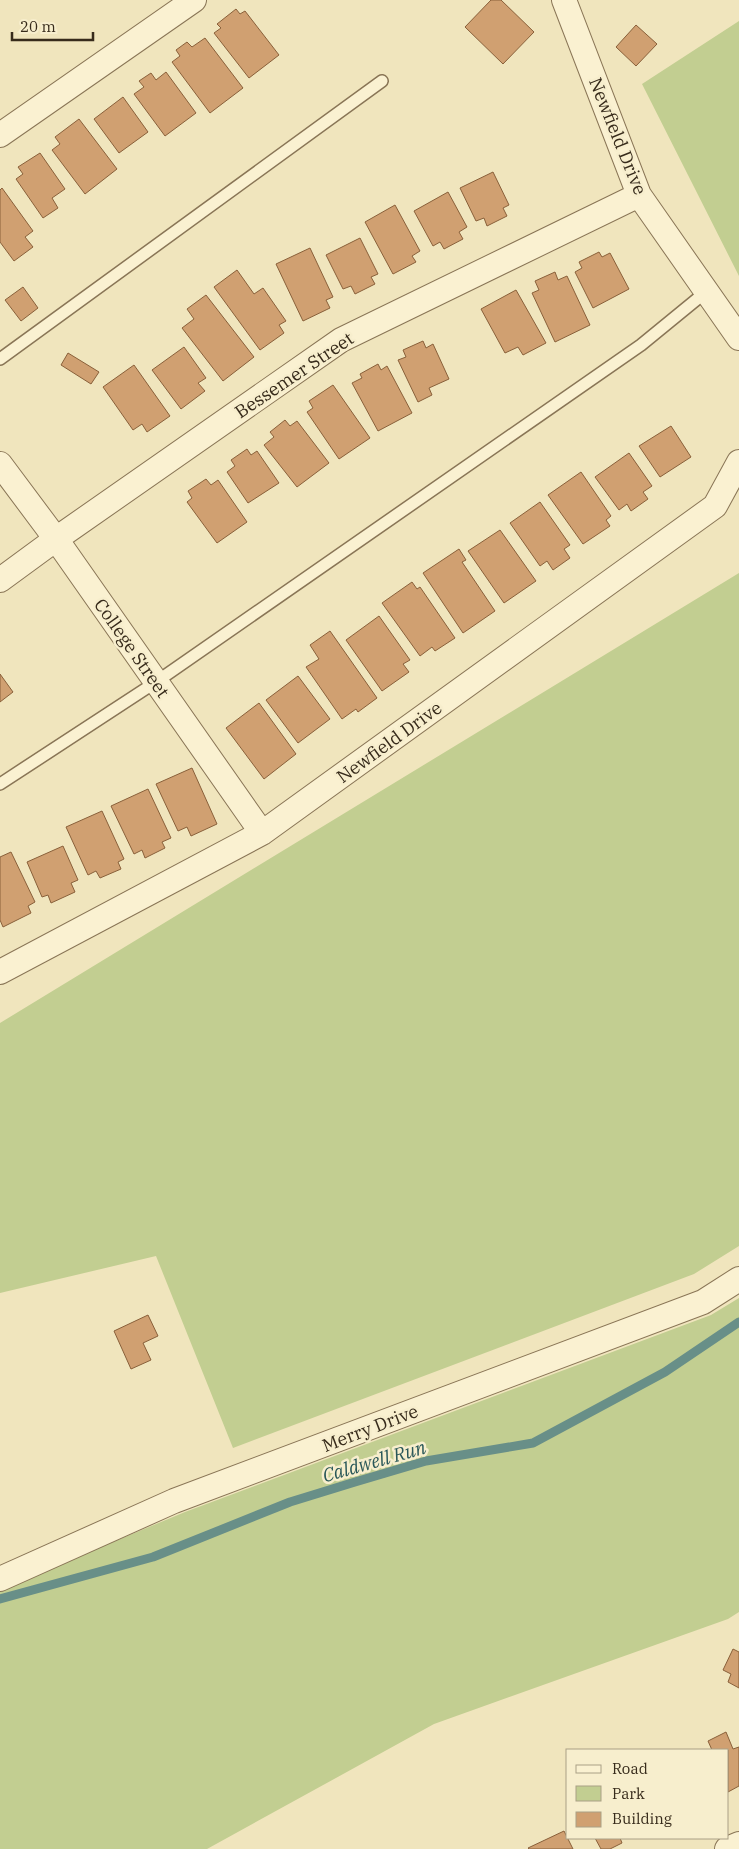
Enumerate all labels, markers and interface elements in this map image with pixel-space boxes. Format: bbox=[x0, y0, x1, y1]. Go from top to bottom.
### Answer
scale bar bbox=[12, 10, 94, 42]
text: 20 m bbox=[20, 17, 56, 36]
street label: Newfield Drive bbox=[584, 74, 652, 198]
street label: Bessemer Street bbox=[230, 327, 358, 423]
street label: College Street bbox=[89, 594, 175, 702]
street label: Newfield Drive bbox=[332, 696, 446, 788]
street label: Merry Drive bbox=[319, 1399, 421, 1457]
water label: Caldwell Run bbox=[319, 1435, 429, 1487]
legend bbox=[566, 1749, 729, 1839]
text: Road bbox=[612, 1759, 648, 1778]
text: Park bbox=[612, 1784, 645, 1803]
text: Building bbox=[612, 1809, 672, 1828]

